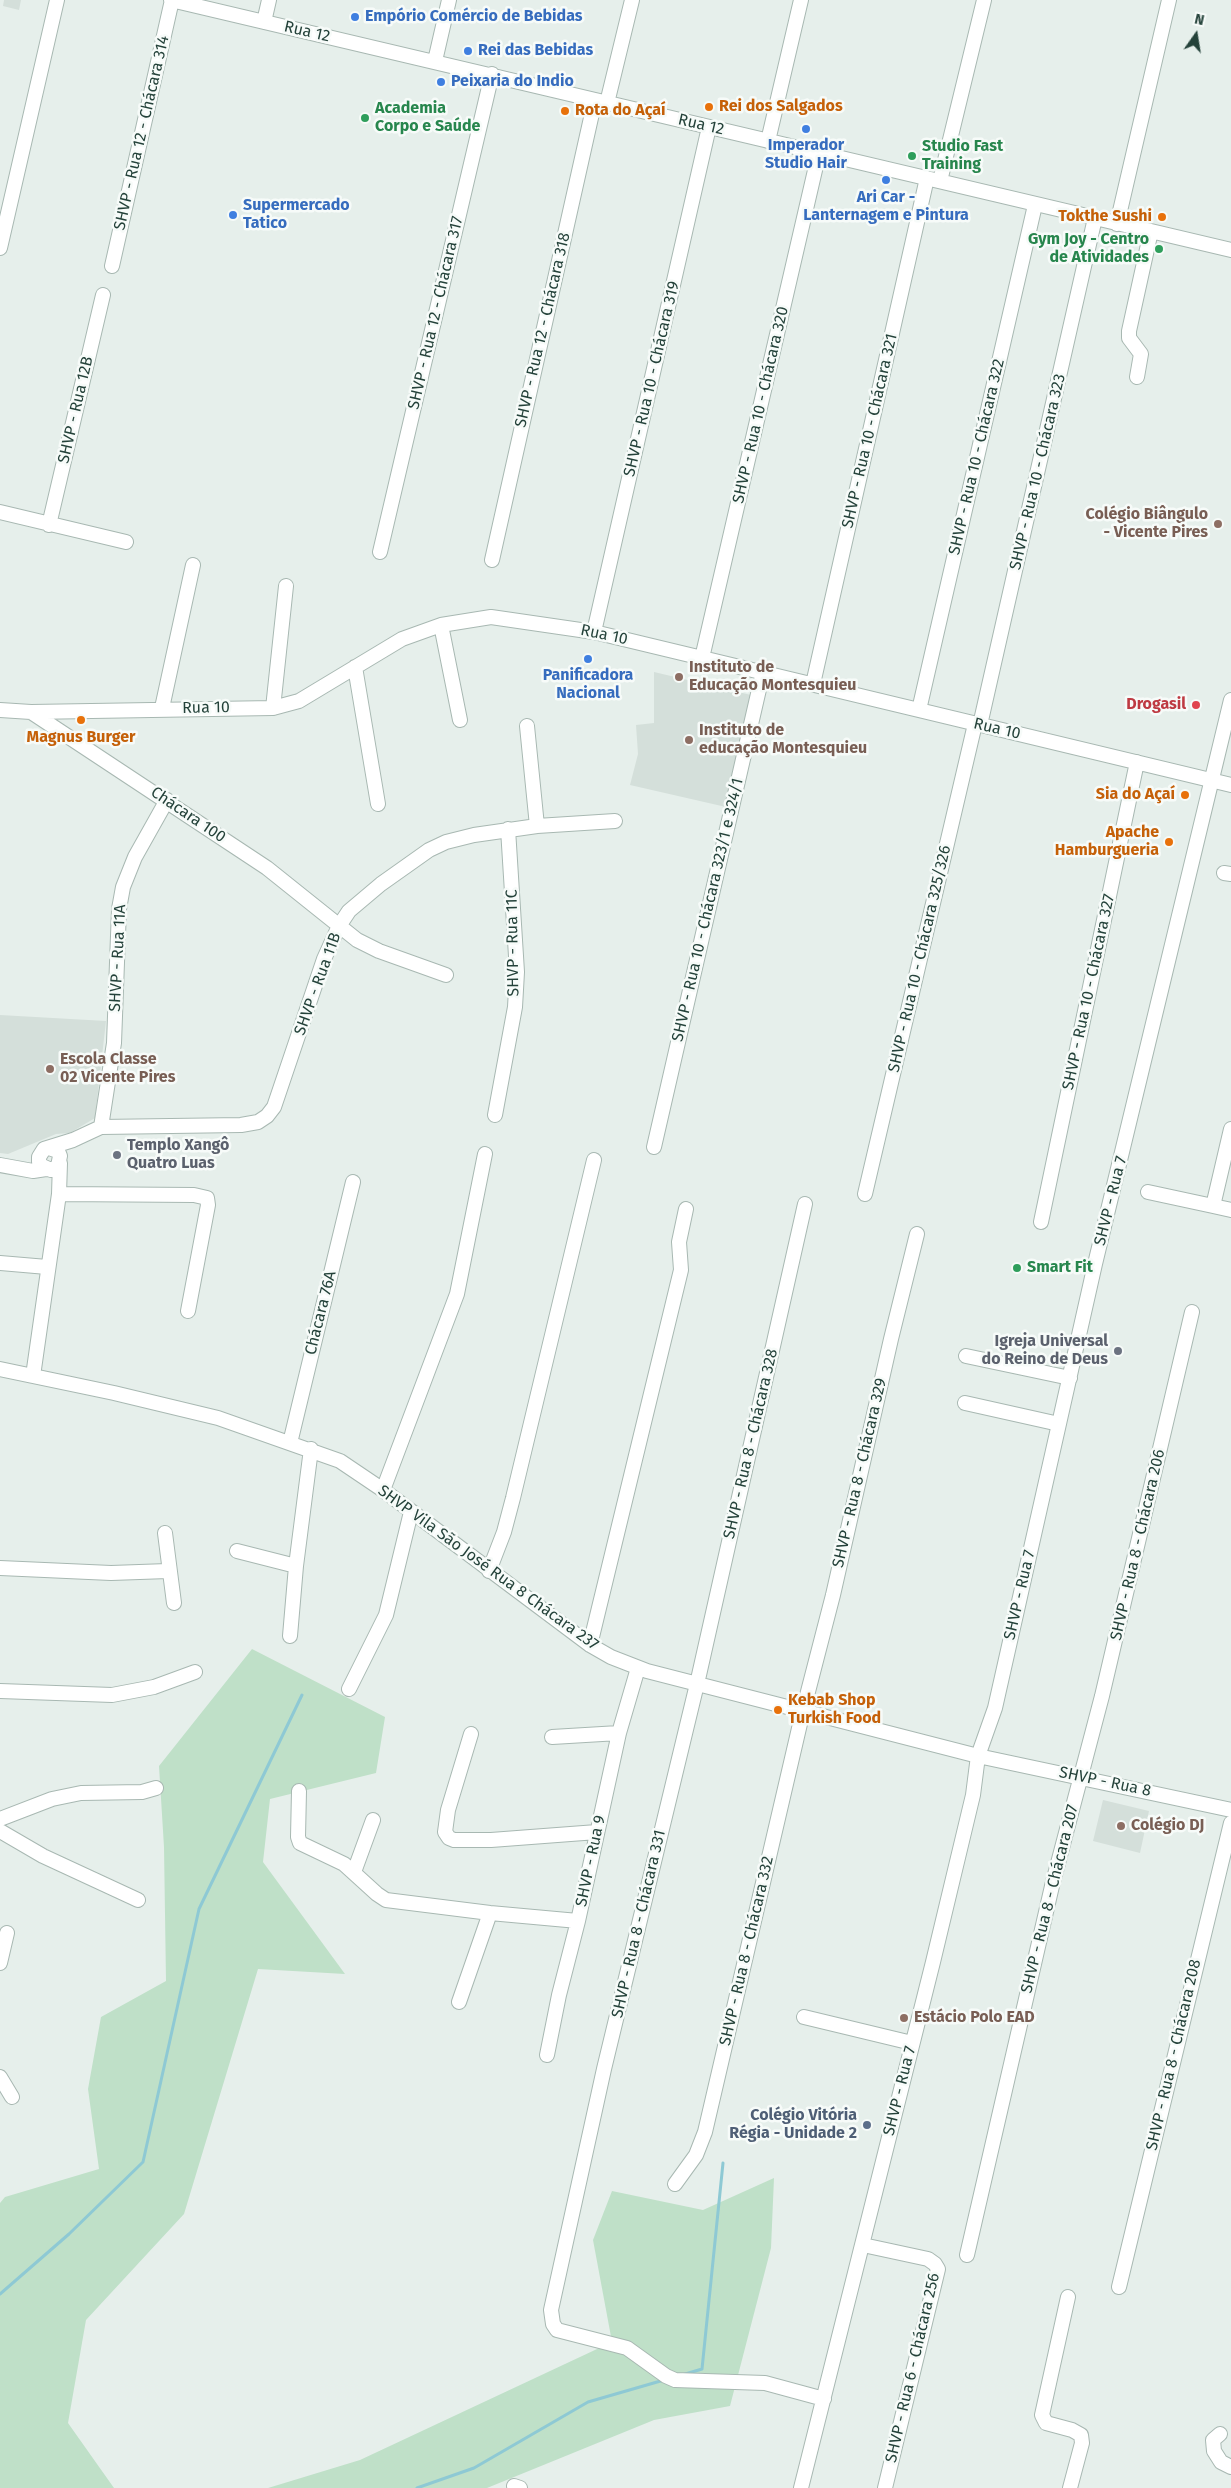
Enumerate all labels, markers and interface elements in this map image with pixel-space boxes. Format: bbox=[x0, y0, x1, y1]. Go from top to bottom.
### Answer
place label: Empório Comércio de Bebidas bbox=[365, 7, 582, 27]
north arrow bbox=[1171, 10, 1221, 60]
marker: Empório Comércio de Bebidas bbox=[349, 11, 361, 23]
text: N bbox=[1193, 11, 1206, 29]
street label: Rua 12 bbox=[282, 17, 332, 47]
street label: SHVP - Rua 12 - Chácara 314 bbox=[110, 34, 174, 232]
place label: Rei das Bebidas bbox=[478, 41, 593, 61]
marker: Rei das Bebidas bbox=[462, 45, 474, 57]
place label: Peixaria do Indio bbox=[451, 72, 574, 92]
marker: Peixaria do Indio bbox=[435, 76, 447, 88]
place label: Rei dos Salgados bbox=[719, 97, 843, 117]
place label: Academia Corpo e Saúde bbox=[375, 99, 480, 137]
place label: Rota do Açaí bbox=[575, 101, 665, 121]
marker: Rei dos Salgados bbox=[703, 101, 715, 113]
marker: Rota do Açaí bbox=[559, 105, 571, 117]
street label: Rua 12 bbox=[676, 110, 726, 140]
marker: Academia Corpo e Saúde bbox=[359, 112, 371, 124]
marker: Imperador Studio Hair bbox=[800, 123, 812, 135]
place label: Imperador Studio Hair bbox=[765, 136, 847, 174]
place label: Studio Fast Training bbox=[922, 137, 1003, 175]
marker: Studio Fast Training bbox=[906, 150, 918, 162]
marker: Ari Car - Lanternagem e Pintura bbox=[880, 174, 892, 186]
place label: Ari Car - Lanternagem e Pintura bbox=[803, 188, 969, 226]
place label: Supermercado Tatico bbox=[243, 196, 350, 234]
place label: Tokthe Sushi bbox=[1058, 207, 1152, 227]
marker: Supermercado Tatico bbox=[227, 209, 239, 221]
marker: Tokthe Sushi bbox=[1156, 211, 1168, 223]
street label: SHVP - Rua 12 - Chácara 317 bbox=[404, 215, 468, 411]
place label: Gym Joy - Centro de Atividades bbox=[1028, 230, 1149, 268]
street label: SHVP - Rua 12 - Chácara 318 bbox=[511, 231, 575, 429]
marker: Gym Joy - Centro de Atividades bbox=[1153, 243, 1165, 255]
street label: SHVP - Rua 10 - Chácara 319 bbox=[620, 279, 684, 479]
street label: SHVP - Rua 10 - Chácara 320 bbox=[729, 305, 793, 505]
street label: SHVP - Rua 10 - Chácara 321 bbox=[838, 332, 902, 530]
street label: SHVP - Rua 12B bbox=[54, 355, 98, 465]
street label: SHVP - Rua 10 - Chácara 322 bbox=[945, 357, 1009, 557]
street label: SHVP - Rua 10 - Chácara 323 bbox=[1006, 372, 1070, 572]
place label: Colégio Biângulo - Vicente Pires bbox=[1086, 505, 1208, 543]
marker: Colégio Biângulo - Vicente Pires bbox=[1212, 518, 1224, 530]
street label: Rua 10 bbox=[579, 621, 629, 649]
marker: Panificadora Nacional bbox=[582, 653, 594, 665]
place label: Instituto de Educação Montesquieu bbox=[689, 658, 856, 696]
place label: Panificadora Nacional bbox=[543, 666, 633, 704]
marker: Instituto de Educação Montesquieu bbox=[673, 671, 685, 683]
place label: Drogasil bbox=[1126, 695, 1186, 715]
street label: Rua 10 bbox=[182, 698, 230, 718]
marker: Drogasil bbox=[1190, 699, 1202, 711]
marker: Magnus Burger bbox=[75, 714, 87, 726]
street label: Rua 10 bbox=[972, 714, 1022, 744]
place label: Instituto de educação Montesquieu bbox=[699, 721, 867, 759]
place label: Magnus Burger bbox=[27, 728, 135, 748]
marker: Instituto de educação Montesquieu bbox=[683, 734, 695, 746]
street label: SHVP - Rua 10 - Chácara 323/1 e 324/1 bbox=[668, 776, 748, 1044]
street label: Chácara 100 bbox=[147, 783, 229, 847]
place label: Sia do Açaí bbox=[1096, 785, 1175, 805]
marker: Sia do Açaí bbox=[1179, 789, 1191, 801]
place label: Apache Hamburgueria bbox=[1055, 823, 1159, 861]
marker: Apache Hamburgueria bbox=[1163, 836, 1175, 848]
street label: SHVP - Rua 10 - Chácara 325/326 bbox=[884, 844, 956, 1074]
street label: SHVP - Rua 11C bbox=[502, 889, 524, 997]
street label: SHVP - Rua 10 - Chácara 327 bbox=[1059, 892, 1119, 1092]
street label: SHVP - Rua 11A bbox=[106, 904, 130, 1012]
street label: SHVP - Rua 11B bbox=[291, 930, 345, 1038]
place label: Escola Classe 02 Vicente Pires bbox=[60, 1050, 175, 1088]
marker: Escola Classe 02 Vicente Pires bbox=[44, 1063, 56, 1075]
place label: Templo Xangô Quatro Luas bbox=[127, 1136, 229, 1174]
marker: Templo Xangô Quatro Luas bbox=[111, 1149, 123, 1161]
street label: SHVP - Rua 7 bbox=[1091, 1154, 1131, 1248]
place label: Smart Fit bbox=[1027, 1258, 1093, 1278]
marker: Smart Fit bbox=[1011, 1262, 1023, 1274]
street label: Chácara 76A bbox=[301, 1269, 341, 1357]
place label: Igreja Universal do Reino de Deus bbox=[982, 1332, 1108, 1370]
marker: Igreja Universal do Reino de Deus bbox=[1112, 1345, 1124, 1357]
street label: SHVP - Rua 8 - Chácara 328 bbox=[720, 1347, 782, 1541]
street label: SHVP - Rua 8 - Chácara 329 bbox=[829, 1376, 891, 1570]
street label: SHVP - Rua 8 - Chácara 206 bbox=[1107, 1448, 1169, 1642]
street label: SHVP Vila São José Rua 8 Chácara 237 bbox=[374, 1481, 602, 1655]
street label: SHVP - Rua 7 bbox=[1000, 1548, 1040, 1642]
place label: Kebab Shop Turkish Food bbox=[788, 1691, 881, 1729]
marker: Kebab Shop Turkish Food bbox=[772, 1704, 784, 1716]
street label: SHVP - Rua 8 bbox=[1057, 1763, 1153, 1801]
street label: SHVP - Rua 8 - Chácara 207 bbox=[1017, 1803, 1083, 1995]
street label: SHVP - Rua 9 bbox=[572, 1813, 610, 1909]
place label: Colégio DJ bbox=[1131, 1816, 1204, 1836]
marker: Colégio DJ bbox=[1115, 1820, 1127, 1832]
street label: SHVP - Rua 8 - Chácara 331 bbox=[608, 1828, 670, 2020]
street label: SHVP - Rua 8 - Chácara 332 bbox=[716, 1854, 778, 2048]
street label: SHVP - Rua 8 - Chácara 208 bbox=[1143, 1958, 1205, 2152]
place label: Estácio Polo EAD bbox=[914, 2008, 1035, 2028]
marker: Estácio Polo EAD bbox=[898, 2012, 910, 2024]
street label: SHVP - Rua 7 bbox=[880, 2044, 920, 2138]
place label: Colégio Vitória Régia - Unidade 2 bbox=[729, 2106, 857, 2144]
marker: Colégio Vitória Régia - Unidade 2 bbox=[861, 2119, 873, 2131]
street label: SHVP - Rua 6 - Chácara 256 bbox=[882, 2271, 944, 2465]

